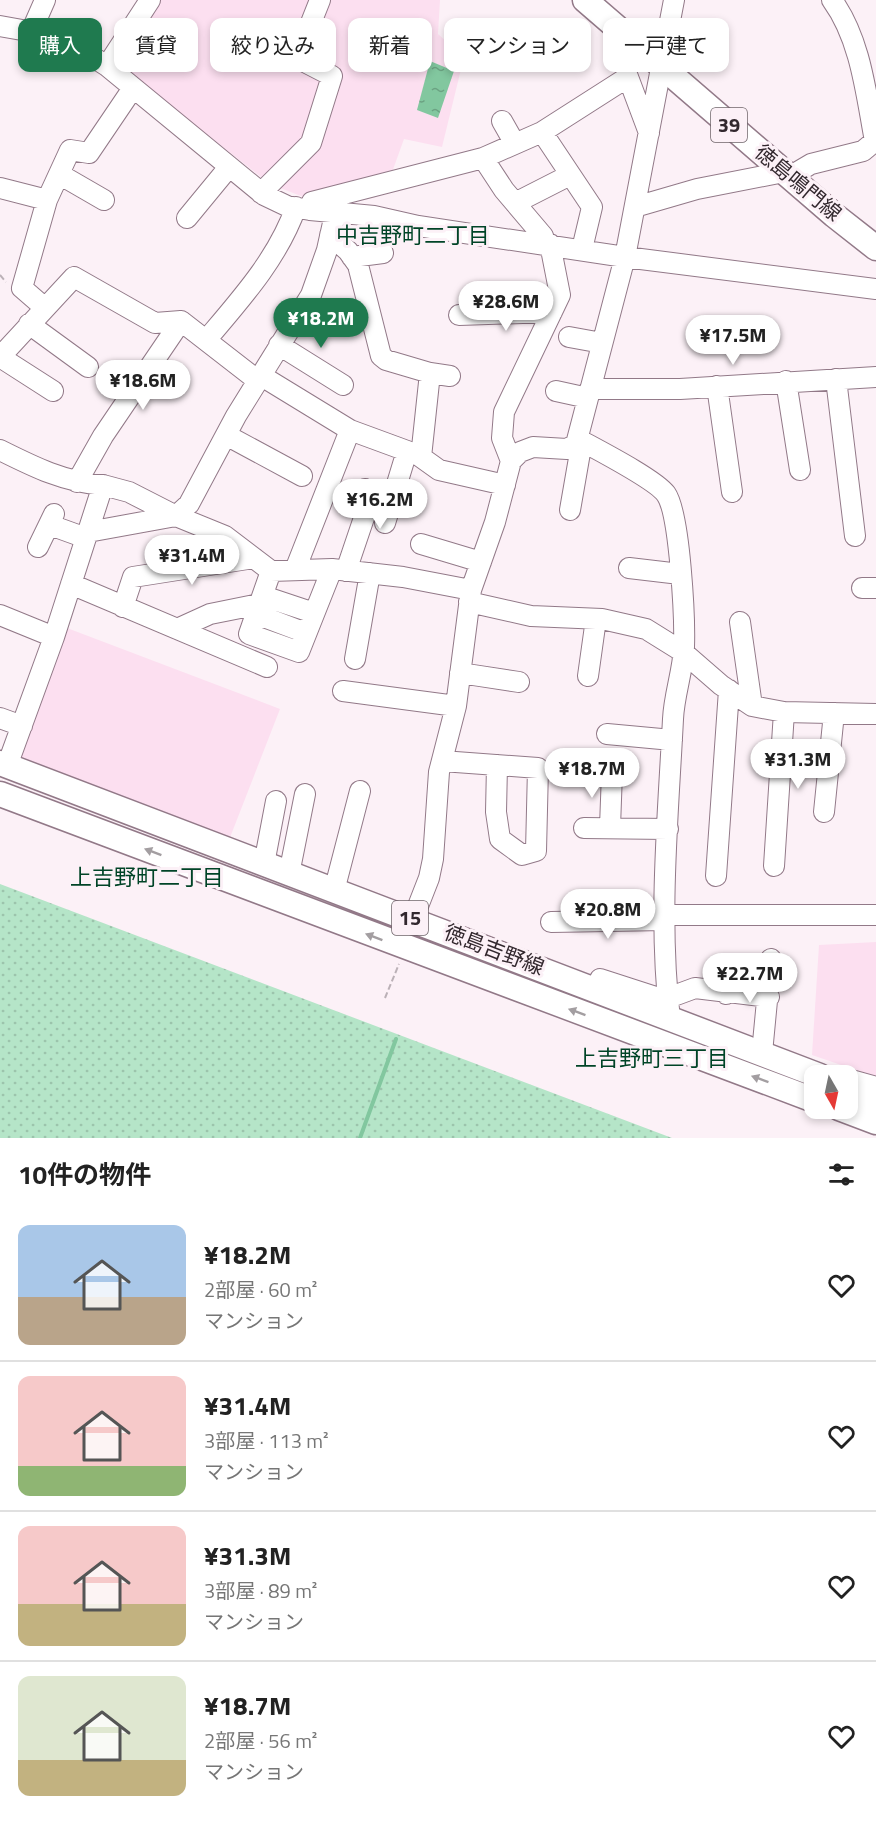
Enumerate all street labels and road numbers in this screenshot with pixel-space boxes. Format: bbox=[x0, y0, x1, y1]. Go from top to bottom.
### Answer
road number: 39 bbox=[711, 108, 747, 142]
street label: 徳島鳴門線 bbox=[748, 136, 849, 228]
road number: 15 bbox=[392, 901, 428, 935]
street label: 徳島吉野線 bbox=[440, 915, 549, 983]

